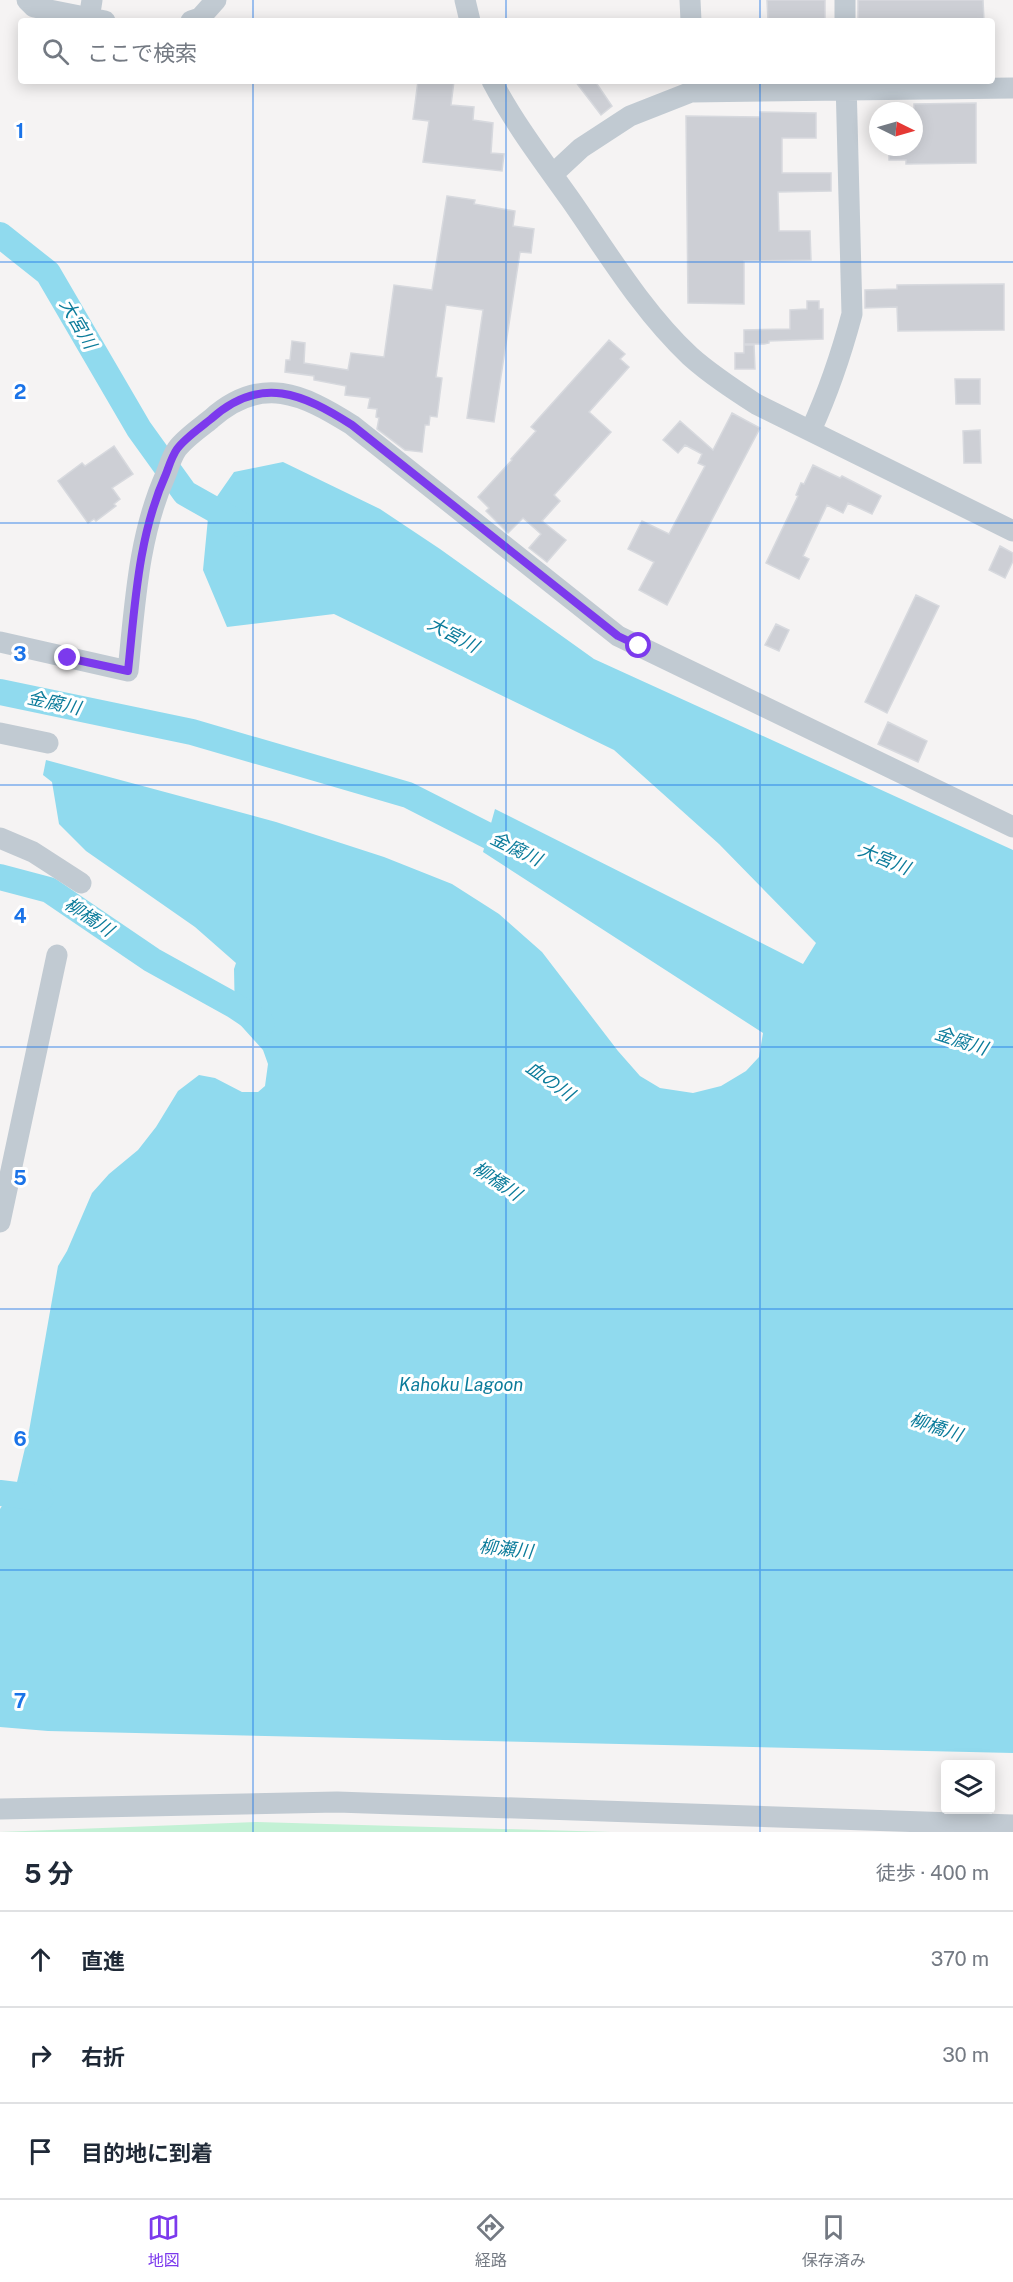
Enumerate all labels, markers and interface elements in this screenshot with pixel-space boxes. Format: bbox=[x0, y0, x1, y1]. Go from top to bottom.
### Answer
search box bbox=[18, 18, 995, 84]
icon: search bbox=[39, 35, 72, 68]
text: ここで検索 bbox=[87, 40, 197, 66]
north arrow bbox=[869, 102, 923, 156]
text: 1 bbox=[16, 119, 24, 143]
water label: 大宮川 bbox=[56, 295, 102, 354]
text: 2 bbox=[14, 380, 26, 404]
water label: 大宮川 bbox=[424, 613, 484, 657]
route start bbox=[625, 632, 651, 658]
text: 3 bbox=[13, 642, 27, 666]
route end bbox=[54, 644, 80, 670]
water label: 金腐川 bbox=[26, 687, 85, 719]
water label: 金腐川 bbox=[487, 827, 547, 871]
water label: 大宮川 bbox=[855, 839, 915, 879]
water label: 柳橋川 bbox=[61, 893, 119, 942]
text: 4 bbox=[13, 904, 27, 928]
water label: 金腐川 bbox=[932, 1022, 992, 1059]
water label: 血の川 bbox=[522, 1057, 580, 1106]
water label: 柳橋川 bbox=[469, 1157, 527, 1206]
text: 5 bbox=[13, 1166, 27, 1190]
water label: Kahoku Lagoon bbox=[399, 1374, 523, 1395]
water label: 柳橋川 bbox=[907, 1408, 967, 1446]
text: 6 bbox=[13, 1427, 27, 1451]
water label: 柳瀬川 bbox=[478, 1535, 536, 1562]
text: 7 bbox=[14, 1689, 26, 1713]
map controls bbox=[941, 1760, 995, 1814]
button: layers bbox=[941, 1760, 995, 1814]
text: 5 分 bbox=[24, 1858, 73, 1889]
text: 徒歩 · 400 m bbox=[876, 1861, 989, 1885]
icon: ahead bbox=[24, 1943, 57, 1976]
text: 370 m bbox=[931, 1947, 989, 1971]
text: 直進 bbox=[81, 1948, 125, 1974]
icon: right bbox=[24, 2039, 57, 2072]
text: 30 m bbox=[942, 2043, 989, 2067]
text: 右折 bbox=[81, 2044, 125, 2070]
icon: arrive bbox=[24, 2135, 57, 2168]
text: 目的地に到着 bbox=[81, 2140, 213, 2166]
tab: 地図 bbox=[147, 2211, 180, 2271]
tab: 経路 bbox=[474, 2211, 507, 2271]
tab: 保存済み bbox=[802, 2211, 866, 2271]

